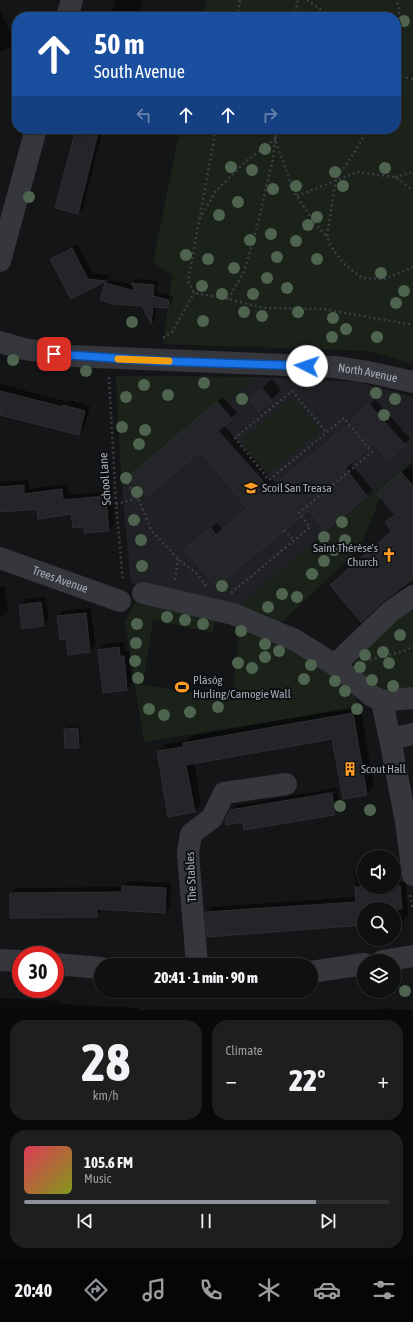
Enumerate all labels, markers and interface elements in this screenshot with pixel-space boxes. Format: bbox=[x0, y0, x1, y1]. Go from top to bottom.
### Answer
icon: ahead bbox=[28, 28, 80, 80]
text: 50 m bbox=[94, 28, 144, 60]
text: South Avenue bbox=[94, 61, 185, 82]
icon: left bbox=[133, 104, 155, 126]
icon: ahead bbox=[175, 104, 197, 126]
icon: ahead bbox=[217, 104, 239, 126]
icon: right bbox=[259, 104, 281, 126]
pin bbox=[37, 337, 71, 371]
icon: arrive bbox=[43, 343, 65, 365]
position arrow bbox=[286, 345, 328, 387]
street label: North Avenue bbox=[337, 361, 399, 385]
street label: School Lane bbox=[96, 452, 114, 506]
school or university icon: Scoil San Treasa bbox=[243, 480, 259, 496]
place label: Scoil San Treasa bbox=[262, 481, 332, 495]
place label: Saint Thérèse's Church bbox=[313, 541, 378, 569]
church icon: Saint Thérèse's Church bbox=[381, 547, 397, 563]
street label: Trees Avenue bbox=[31, 563, 90, 596]
place label: Plásóg Hurling/Camogie Wall bbox=[193, 673, 292, 701]
sports icon: Plásóg Hurling/Camogie Wall bbox=[174, 679, 190, 695]
building icon: Scout Hall bbox=[342, 761, 358, 777]
place label: Scout Hall bbox=[361, 762, 407, 776]
map controls bbox=[357, 850, 401, 998]
button: sound bbox=[357, 850, 401, 894]
street label: The Stables bbox=[183, 851, 199, 903]
button: search bbox=[357, 902, 401, 946]
speed limit sign: 30 bbox=[12, 946, 64, 998]
button: layers bbox=[357, 954, 401, 998]
text: 20:41 · 1 min · 90 m bbox=[154, 969, 258, 986]
text: 28 bbox=[81, 1032, 130, 1092]
text: Climate bbox=[226, 1043, 263, 1058]
text: 22° bbox=[289, 1063, 325, 1097]
text: − bbox=[226, 1067, 237, 1093]
text: + bbox=[378, 1067, 389, 1093]
text: km/h bbox=[93, 1088, 119, 1103]
text: 105.6 FM bbox=[84, 1154, 133, 1171]
text: Music bbox=[84, 1171, 111, 1186]
icon: previous bbox=[74, 1210, 96, 1232]
icon: pause bbox=[195, 1210, 217, 1232]
icon: next bbox=[317, 1210, 339, 1232]
icon: directions bbox=[82, 1276, 110, 1304]
icon: music bbox=[140, 1276, 168, 1304]
icon: phone bbox=[197, 1276, 225, 1304]
icon: climate bbox=[255, 1276, 283, 1304]
icon: car bbox=[313, 1276, 341, 1304]
icon: filters bbox=[370, 1276, 398, 1304]
text: 20:40 bbox=[15, 1280, 52, 1301]

